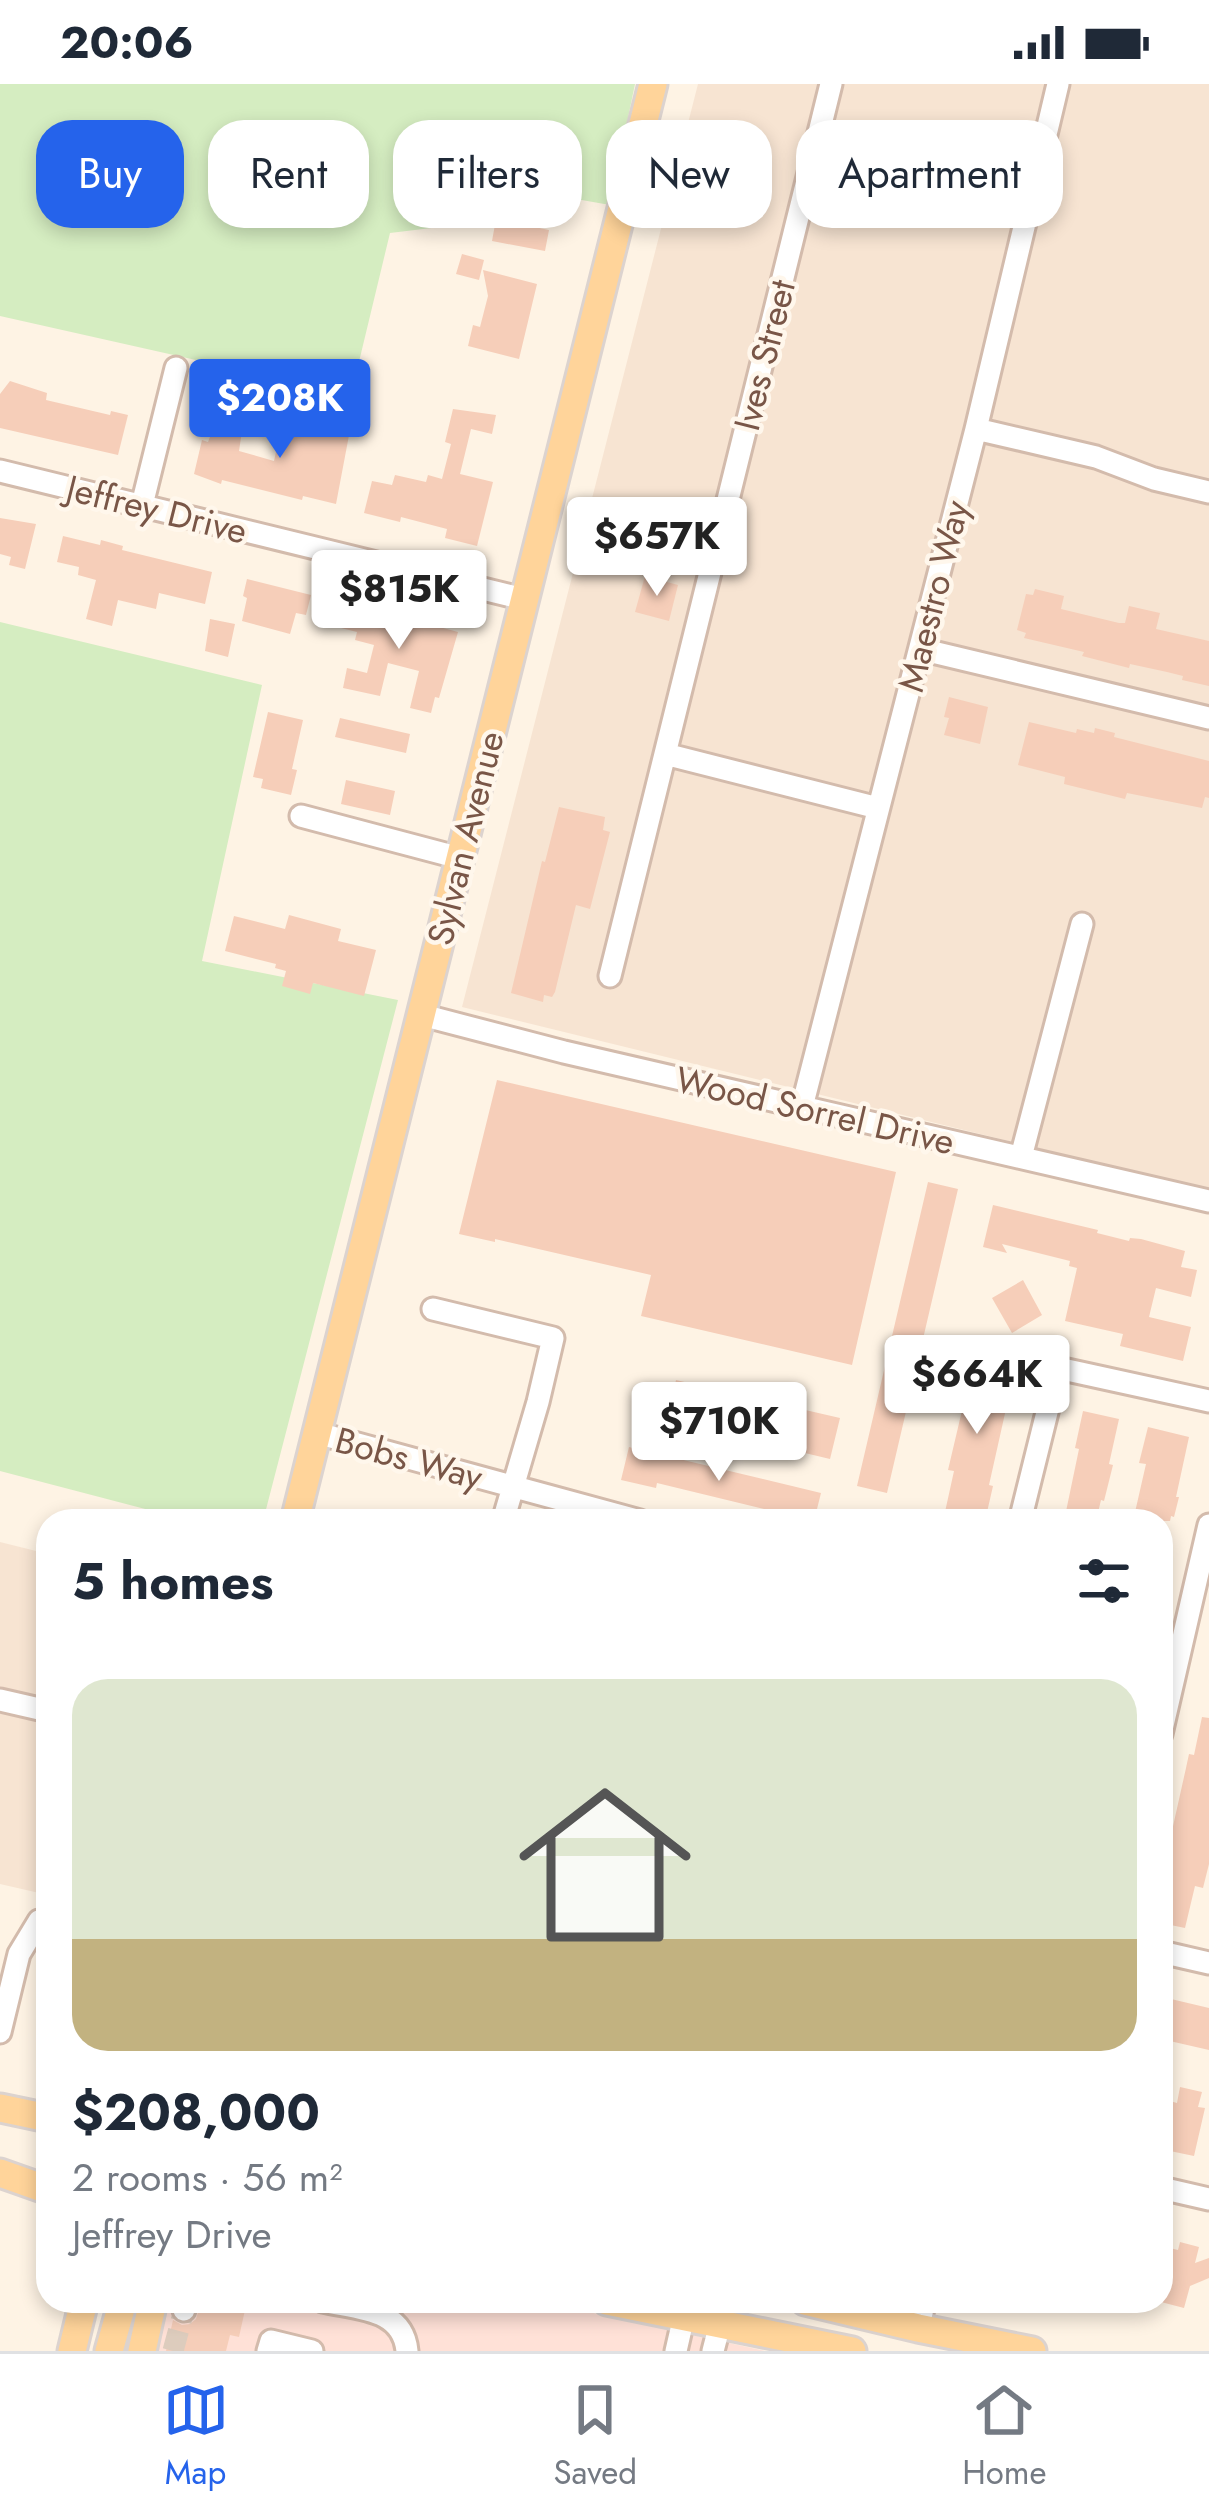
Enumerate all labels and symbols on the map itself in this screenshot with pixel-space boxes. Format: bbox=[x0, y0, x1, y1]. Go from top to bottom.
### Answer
street label: Ives Street bbox=[720, 274, 808, 436]
pin: $208K bbox=[196, 359, 364, 461]
street label: Jeffrey Drive bbox=[57, 461, 253, 557]
street label: Maestro Way bbox=[884, 495, 982, 697]
pin: $657K bbox=[573, 497, 741, 599]
pin: $815K bbox=[315, 550, 483, 652]
street label: Sylvan Avenue bbox=[413, 726, 517, 950]
street label: Wood Sorrel Drive bbox=[671, 1053, 959, 1167]
pin: $664K bbox=[893, 1335, 1061, 1437]
pin: $710K bbox=[635, 1382, 803, 1484]
street label: Bobs Way bbox=[330, 1413, 489, 1503]

